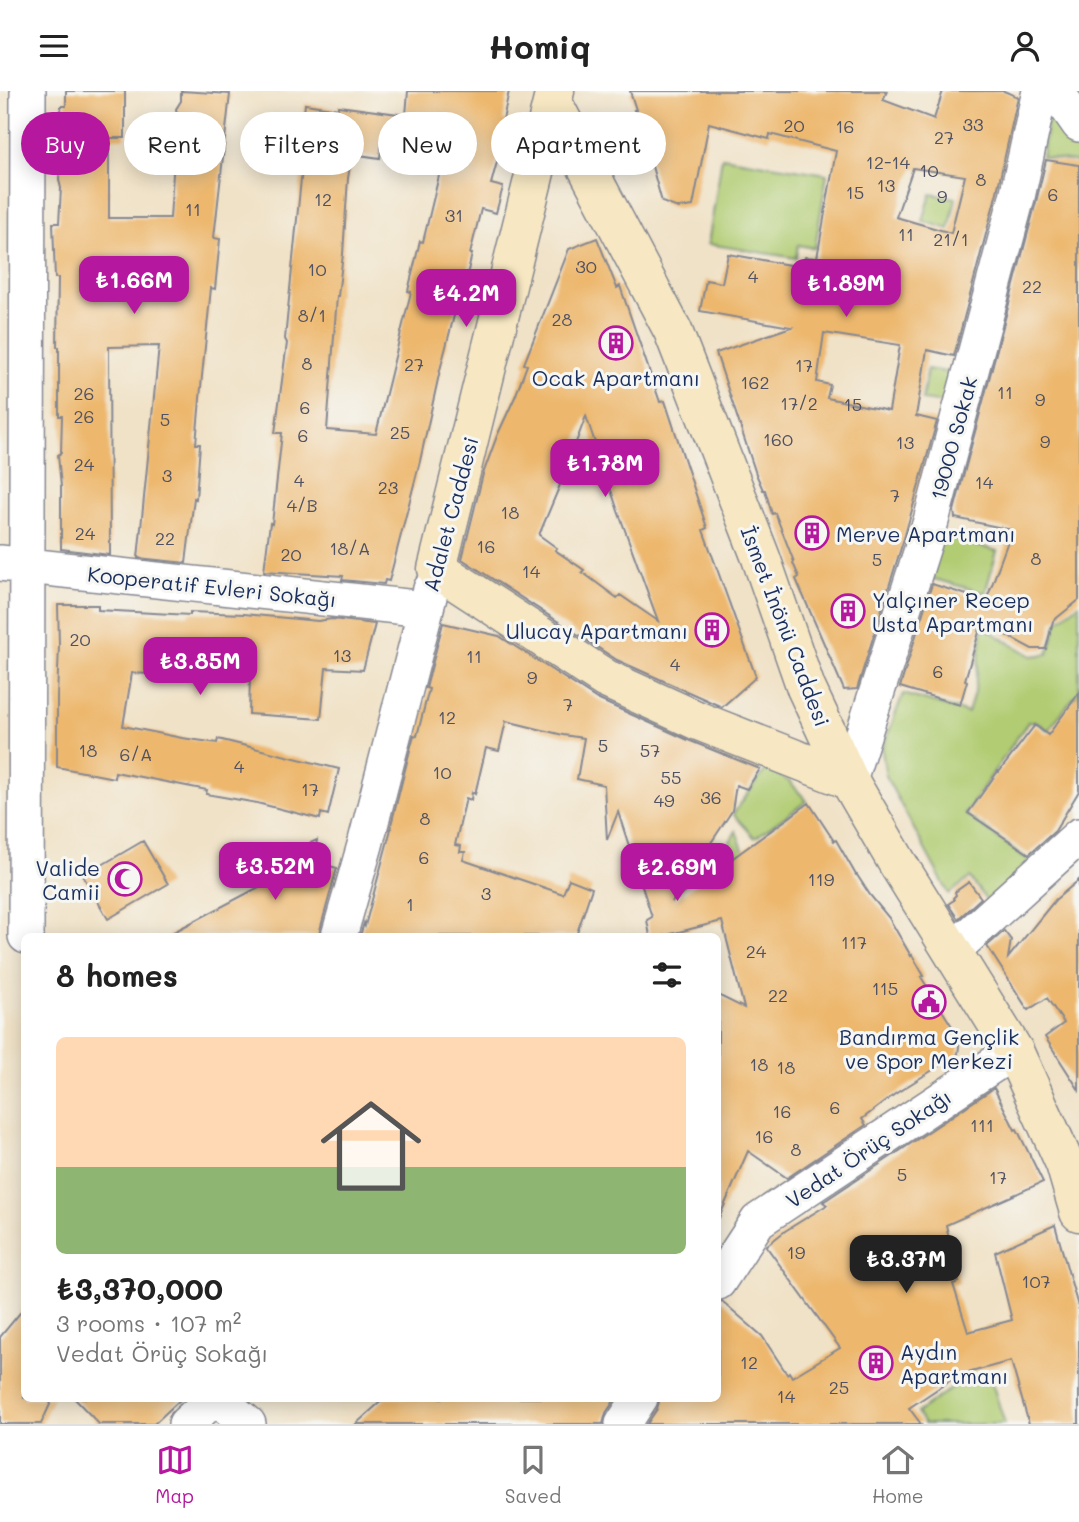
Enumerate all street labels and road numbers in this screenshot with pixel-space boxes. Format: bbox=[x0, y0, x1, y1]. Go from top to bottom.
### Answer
street label: 19000 Sokak bbox=[924, 373, 982, 503]
street label: Adalet Caddesi bbox=[416, 433, 484, 595]
street label: İsmet İnönü Caddesi bbox=[735, 522, 837, 730]
street label: Kooperatif Evleri Sokağı bbox=[86, 559, 338, 613]
street label: Vedat Örüç Sokağı bbox=[780, 1083, 956, 1213]

